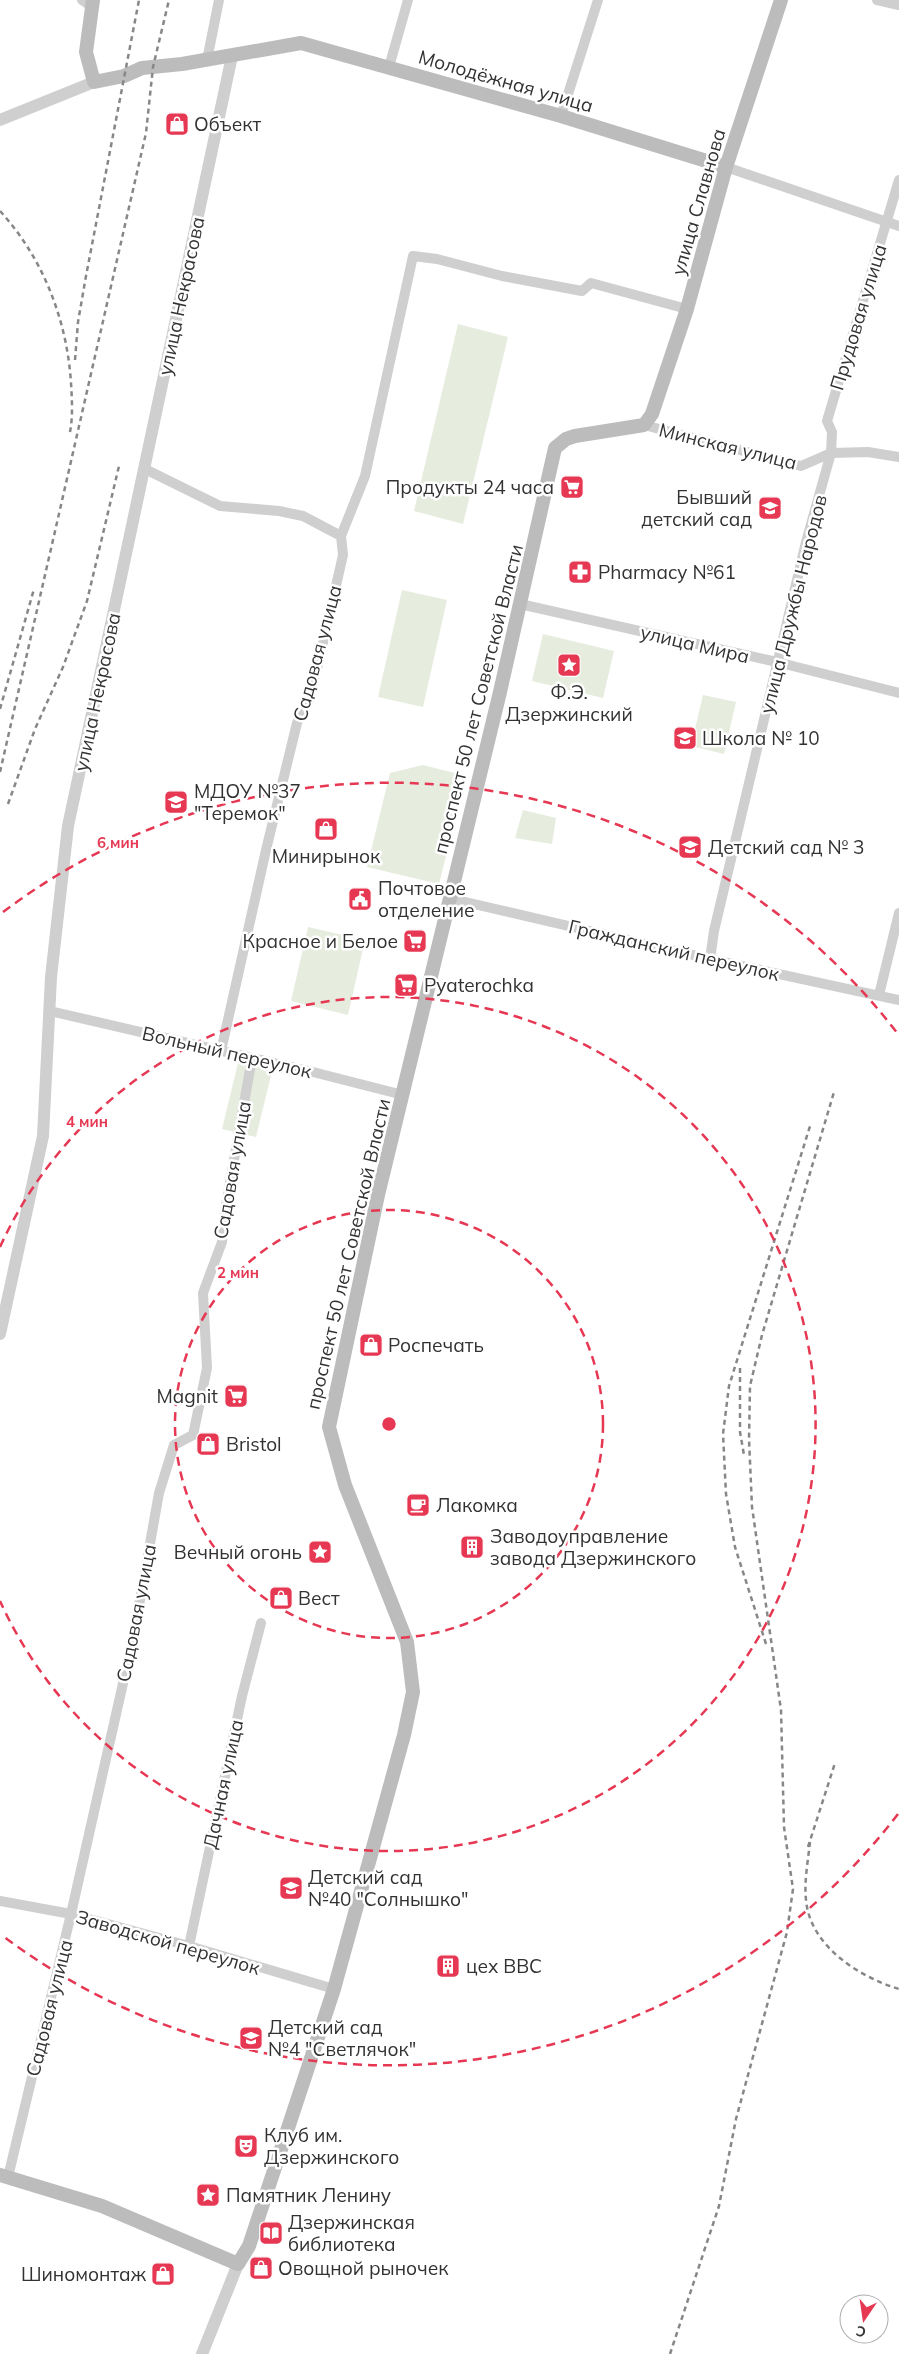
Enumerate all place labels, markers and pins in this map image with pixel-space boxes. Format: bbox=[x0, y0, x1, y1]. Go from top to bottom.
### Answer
shop icon: Объект bbox=[164, 111, 190, 137]
place label: Объект bbox=[194, 112, 261, 136]
supermarket icon: Продукты 24 часа bbox=[559, 474, 585, 500]
place label: Продукты 24 часа bbox=[386, 475, 554, 499]
place label: Бывший детский сад bbox=[641, 485, 752, 531]
school or university icon: Бывший детский сад bbox=[757, 495, 783, 521]
pharmacy icon: Pharmacy №61 bbox=[567, 559, 593, 585]
place label: Pharmacy №61 bbox=[598, 560, 736, 584]
place icon: Ф.Э. Дзержинский bbox=[556, 652, 582, 678]
place label: Ф.Э. Дзержинский bbox=[505, 680, 633, 726]
school or university icon: Школа № 10 bbox=[672, 725, 698, 751]
place label: Школа № 10 bbox=[702, 726, 820, 750]
place label: МДОУ №37 "Теремок" bbox=[194, 779, 301, 825]
school or university icon: МДОУ №37 "Теремок" bbox=[163, 789, 189, 815]
shop icon: Минирынок bbox=[313, 816, 339, 842]
school or university icon: Детский сад № 3 bbox=[677, 834, 703, 860]
place label: Детский сад № 3 bbox=[708, 835, 864, 859]
place label: Минирынок bbox=[272, 844, 381, 868]
place label: Почтовое отделение bbox=[378, 876, 475, 922]
public building icon: Почтовое отделение bbox=[347, 886, 373, 912]
supermarket icon: Красное и Белое bbox=[402, 928, 428, 954]
place label: Красное и Белое bbox=[242, 929, 398, 953]
supermarket icon: Pyaterochka bbox=[393, 972, 419, 998]
place label: Pyaterochka bbox=[424, 973, 534, 997]
shop icon: Роспечать bbox=[358, 1332, 384, 1358]
place label: Роспечать bbox=[388, 1333, 484, 1357]
supermarket icon: Magnit bbox=[223, 1383, 249, 1409]
place label: Magnit bbox=[157, 1384, 218, 1408]
centre of rings bbox=[380, 1415, 398, 1433]
shop icon: Bristol bbox=[195, 1431, 221, 1457]
place label: Bristol bbox=[226, 1432, 282, 1456]
cafe icon: Лакомка bbox=[405, 1492, 431, 1518]
place label: Лакомка bbox=[436, 1493, 518, 1517]
place label: Заводоуправление завода Дзержинского bbox=[490, 1524, 696, 1570]
building icon: Заводоуправление завода Дзержинского bbox=[459, 1534, 485, 1560]
place icon: Вечный огонь bbox=[307, 1539, 333, 1565]
place label: Вечный огонь bbox=[174, 1540, 302, 1564]
shop icon: Вест bbox=[268, 1585, 294, 1611]
place label: Вест bbox=[298, 1586, 340, 1610]
place label: Детский сад №40 "Солнышко" bbox=[308, 1865, 468, 1911]
school or university icon: Детский сад №40 "Солнышко" bbox=[278, 1875, 304, 1901]
building icon: цех ВВС bbox=[435, 1953, 461, 1979]
place label: цех ВВС bbox=[466, 1954, 542, 1978]
place label: Детский сад №4 "Светлячок" bbox=[268, 2015, 416, 2061]
school or university icon: Детский сад №4 "Светлячок" bbox=[238, 2025, 264, 2051]
place label: Клуб им. Дзержинского bbox=[264, 2123, 399, 2169]
theatre icon: Клуб им. Дзержинского bbox=[233, 2133, 259, 2159]
place icon: Памятник Ленину bbox=[195, 2182, 221, 2208]
place label: Памятник Ленину bbox=[226, 2183, 391, 2207]
place label: Дзержинская библиотека bbox=[288, 2210, 415, 2256]
library icon: Дзержинская библиотека bbox=[258, 2220, 284, 2246]
shop icon: Овощной рыночек bbox=[248, 2255, 274, 2281]
place label: Овощной рыночек bbox=[278, 2256, 449, 2280]
shop icon: Шиномонтаж bbox=[150, 2261, 176, 2287]
place label: Шиномонтаж bbox=[21, 2262, 147, 2286]

